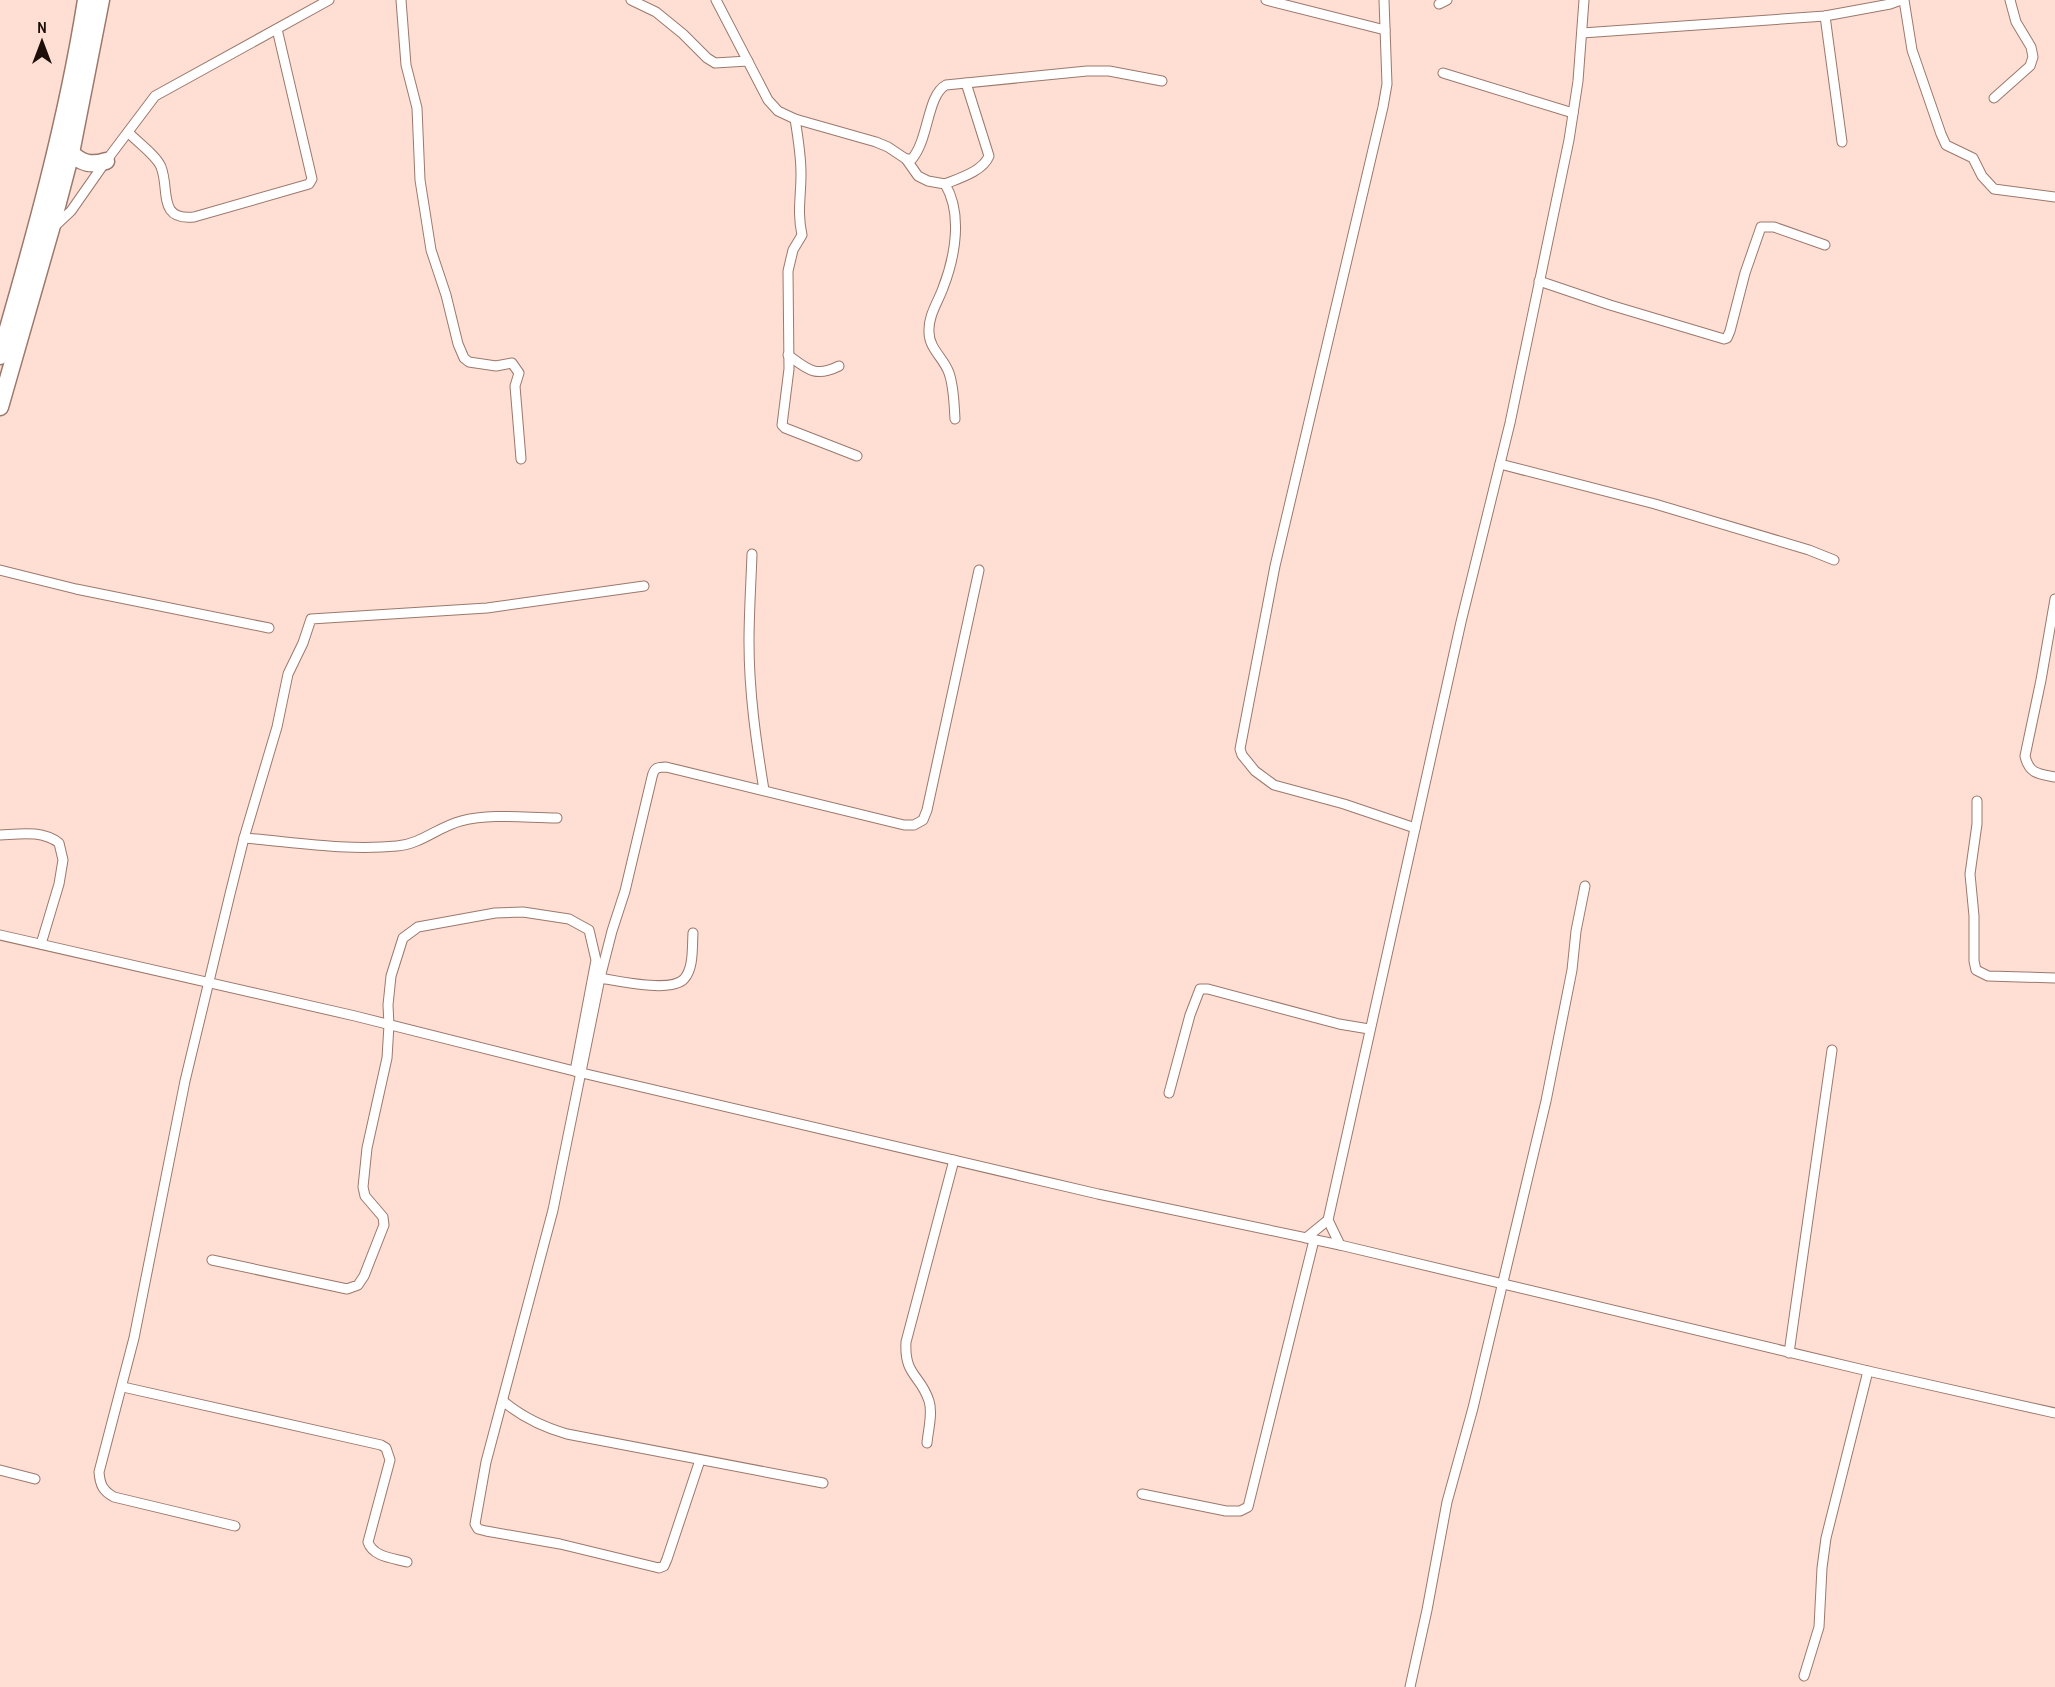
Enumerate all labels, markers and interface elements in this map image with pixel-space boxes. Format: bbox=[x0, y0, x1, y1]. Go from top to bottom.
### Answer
north arrow bbox=[12, 12, 72, 72]
text: N bbox=[37, 16, 47, 38]

